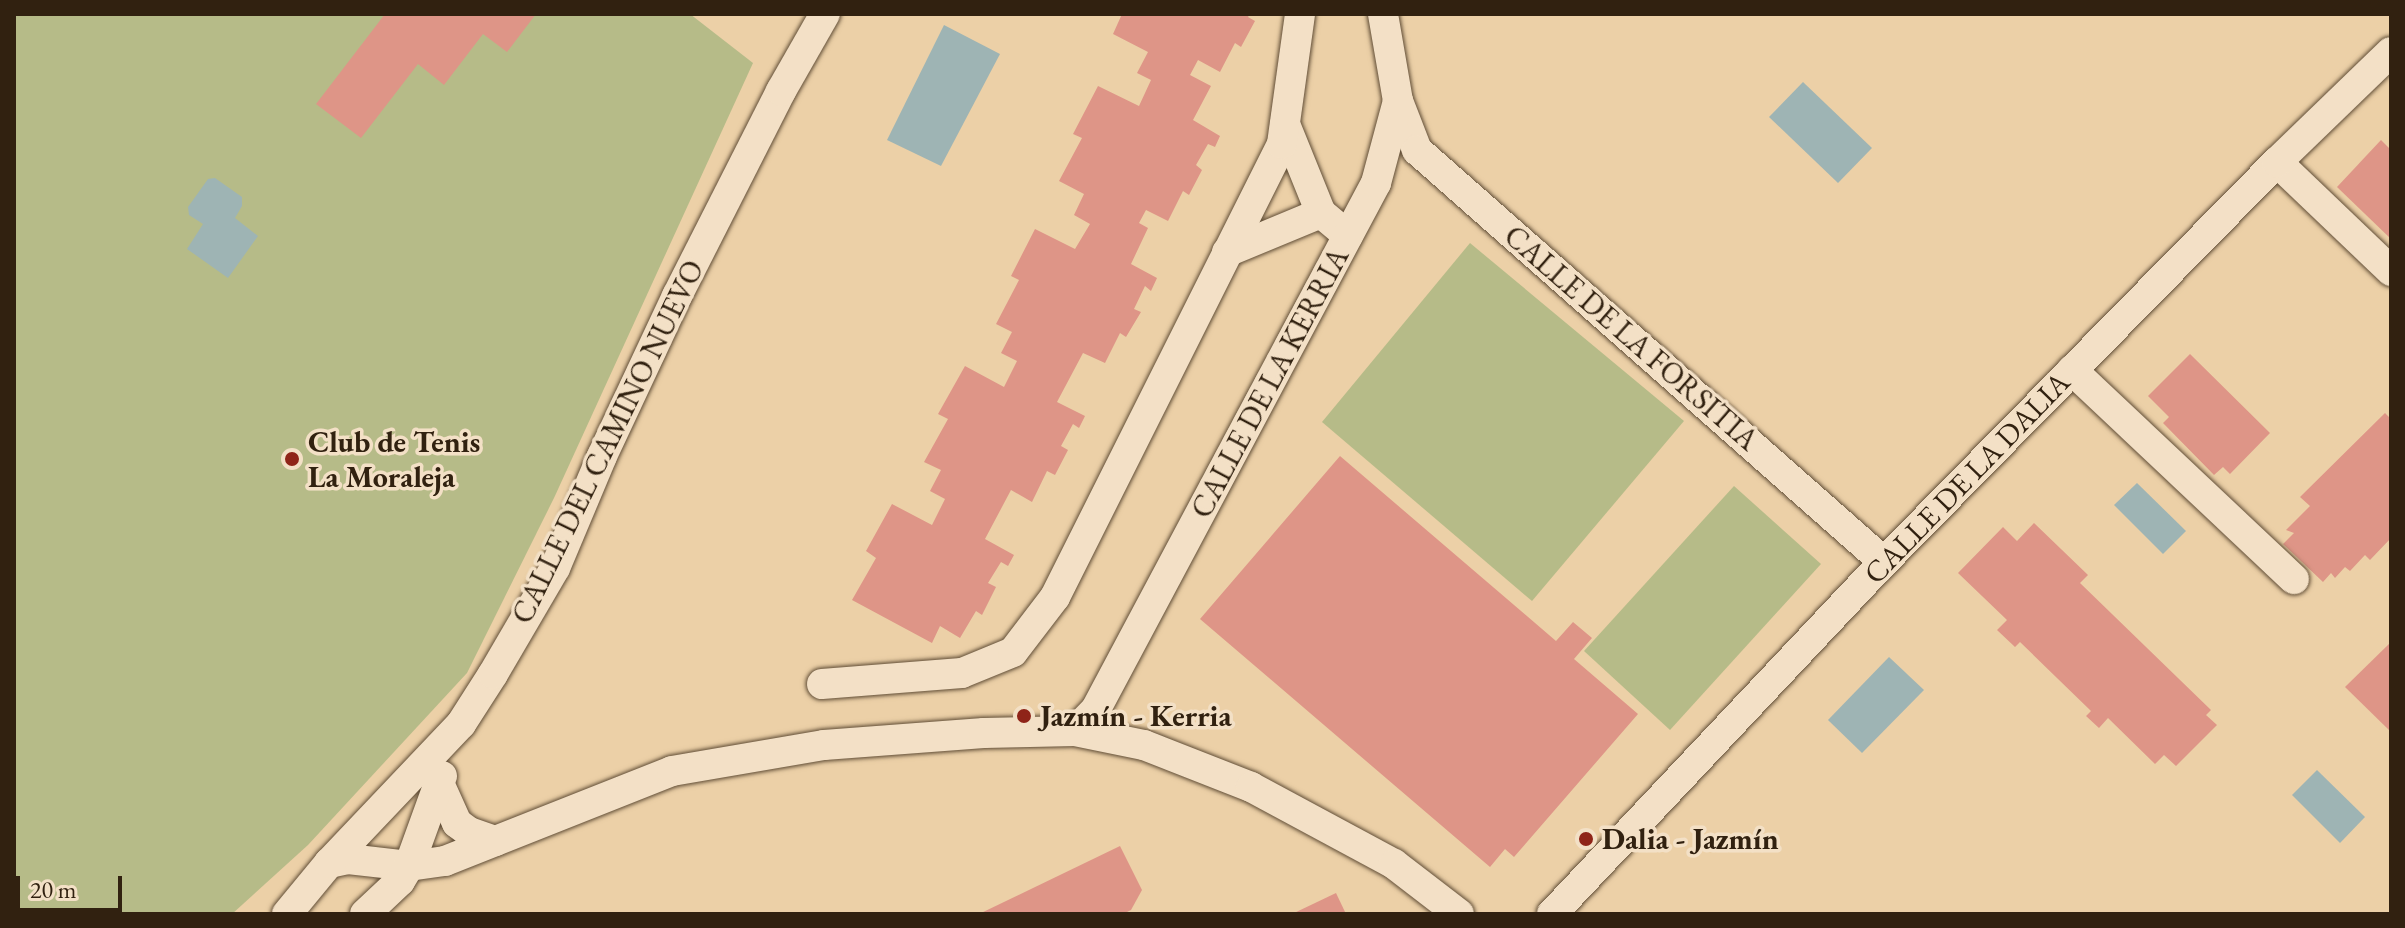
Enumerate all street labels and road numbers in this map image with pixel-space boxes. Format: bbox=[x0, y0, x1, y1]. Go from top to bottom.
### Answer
street label: CALLE DE LA FORSITIA bbox=[1497, 218, 1765, 458]
street label: CALLE DE LA KERRIA bbox=[1183, 242, 1357, 524]
street label: CALLE DEL CAMINO NUEVO bbox=[504, 254, 712, 630]
street label: CALLE DE LA DALIA bbox=[1857, 365, 2077, 591]

